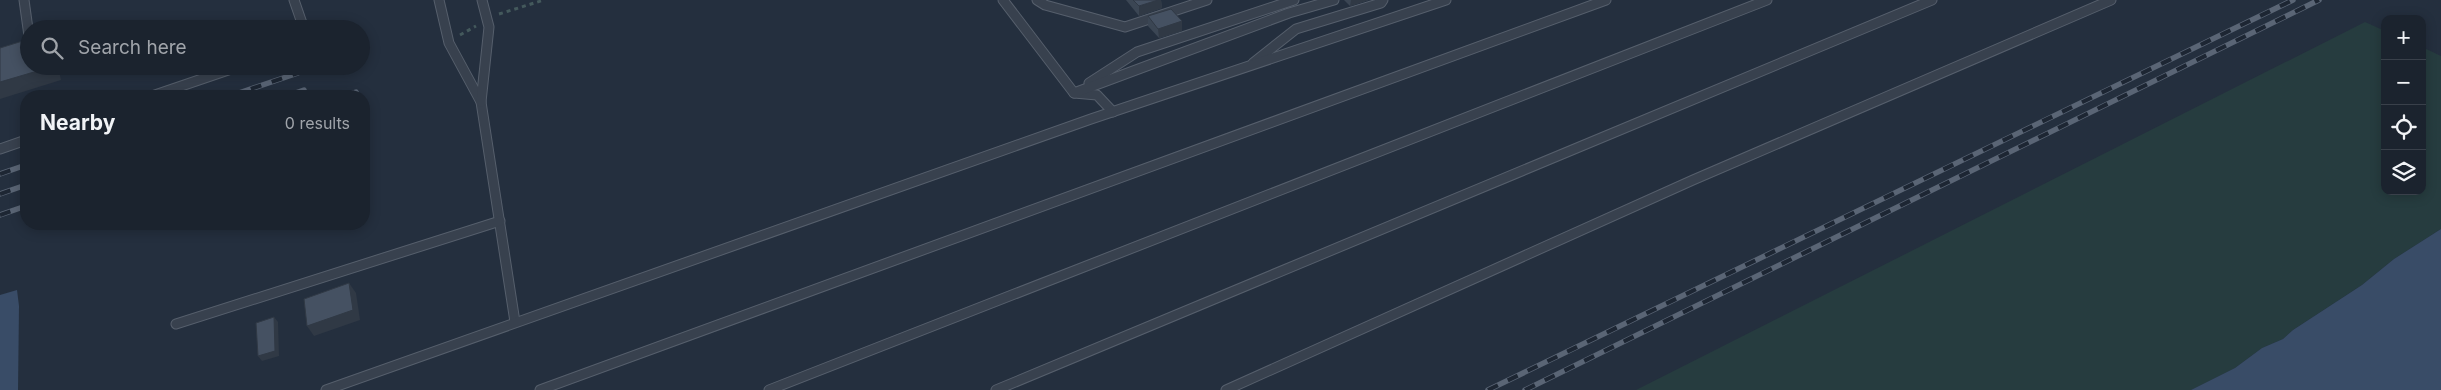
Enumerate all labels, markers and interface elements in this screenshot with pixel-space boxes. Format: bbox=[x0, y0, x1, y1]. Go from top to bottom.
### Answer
map controls bbox=[2381, 15, 2426, 195]
button: + bbox=[2381, 15, 2426, 60]
search box bbox=[20, 20, 370, 75]
icon: search bbox=[38, 34, 66, 62]
text: Search here bbox=[78, 36, 187, 59]
button: − bbox=[2381, 60, 2426, 105]
button: locate bbox=[2381, 105, 2426, 150]
text: Nearby bbox=[40, 110, 115, 135]
text: 0 results bbox=[285, 113, 350, 133]
button: layers bbox=[2381, 150, 2426, 195]

